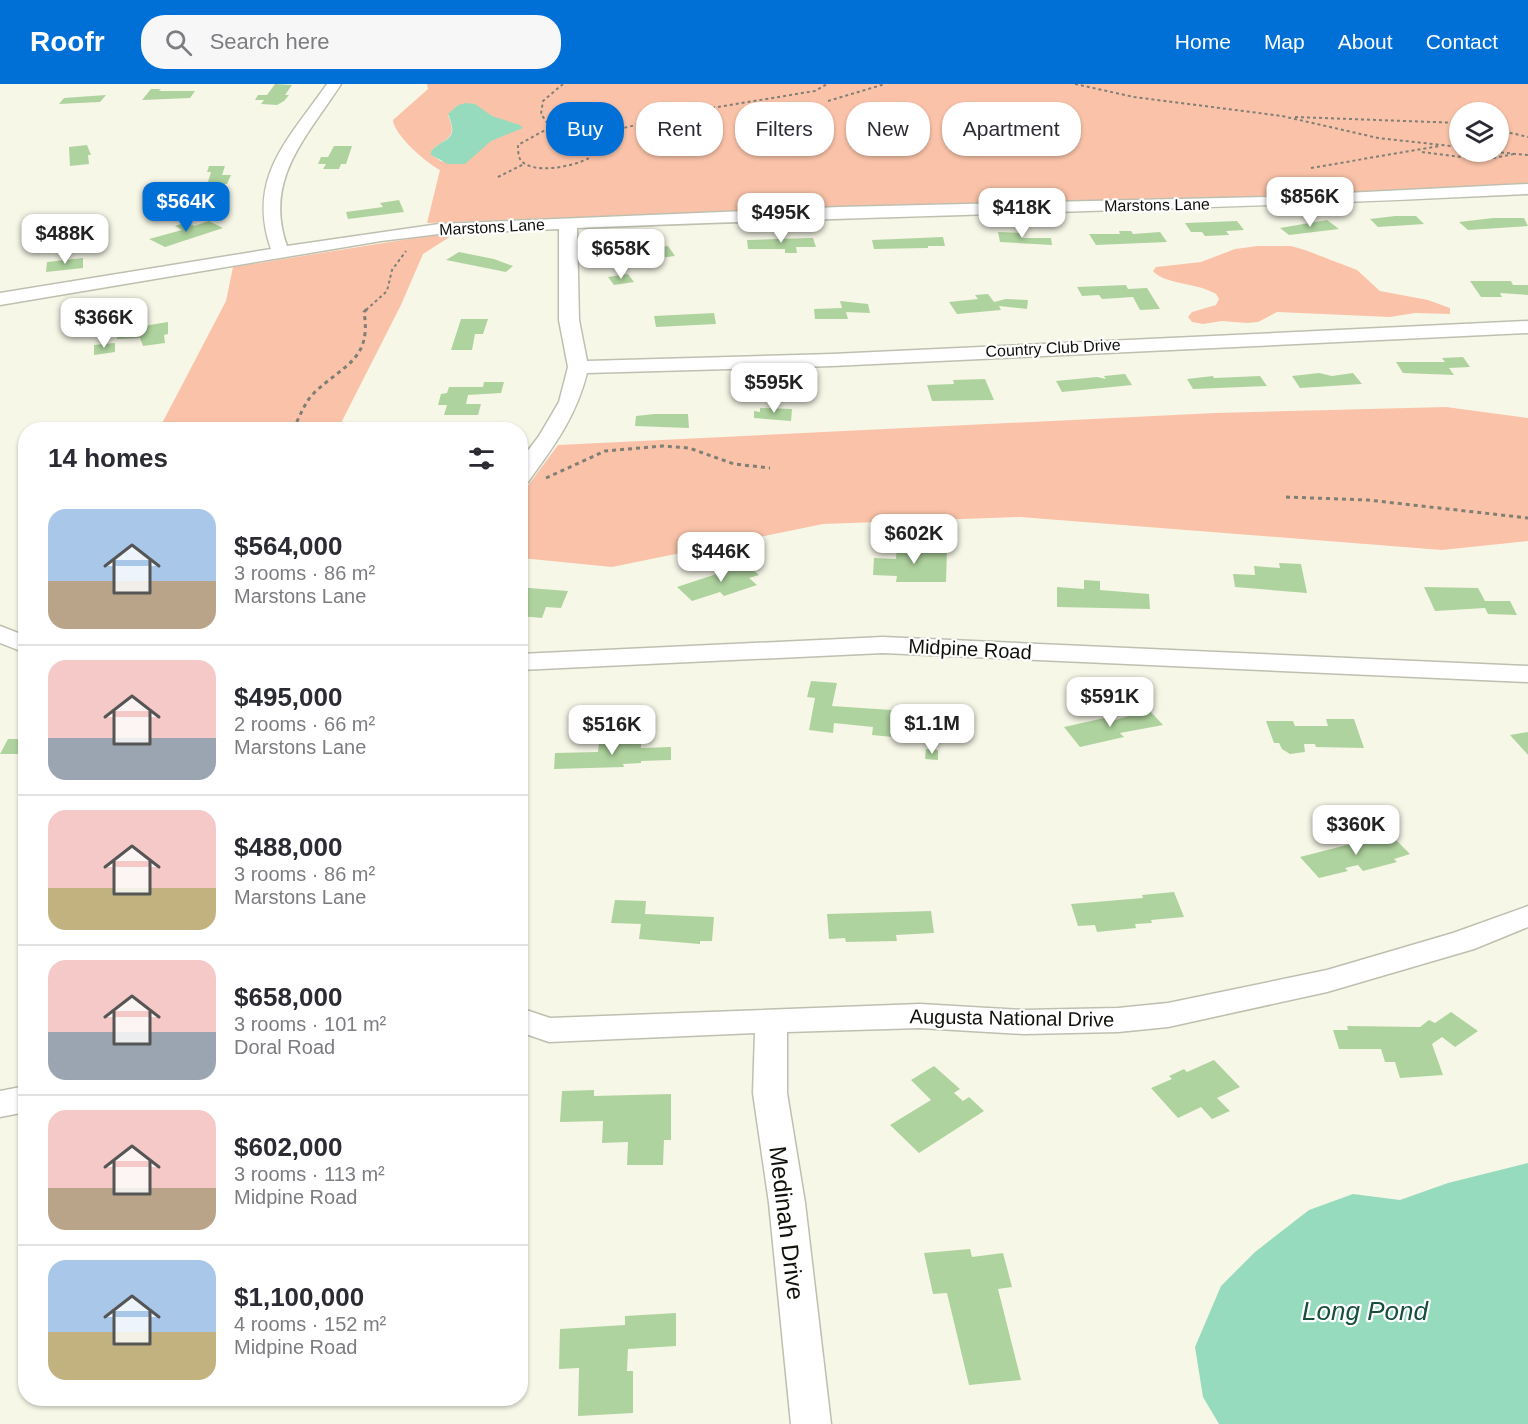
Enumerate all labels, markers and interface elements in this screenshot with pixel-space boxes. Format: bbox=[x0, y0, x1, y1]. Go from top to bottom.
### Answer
search box bbox=[141, 15, 561, 69]
text: Roofr bbox=[30, 26, 105, 57]
icon: search bbox=[162, 26, 195, 59]
text: Search here bbox=[210, 29, 330, 54]
text: Home bbox=[1175, 30, 1231, 53]
text: Map bbox=[1264, 30, 1305, 53]
text: About bbox=[1338, 30, 1393, 53]
text: Contact bbox=[1426, 30, 1498, 53]
chip: Buy bbox=[546, 102, 624, 156]
chip: Rent bbox=[636, 102, 723, 156]
chip: Filters bbox=[735, 102, 834, 156]
chip: New bbox=[846, 102, 930, 156]
chip: Apartment bbox=[942, 102, 1081, 156]
map controls bbox=[1449, 102, 1509, 162]
button: layers bbox=[1449, 102, 1509, 162]
pin: $856K bbox=[1268, 177, 1352, 228]
pin: $564K bbox=[144, 182, 228, 233]
text: $856K bbox=[1281, 185, 1339, 207]
pin: $418K bbox=[980, 188, 1064, 239]
text: $564K bbox=[157, 190, 215, 212]
pin: $495K bbox=[739, 193, 823, 244]
text: $418K bbox=[993, 196, 1051, 218]
street label: Marstons Lane bbox=[1104, 196, 1210, 214]
text: $495K bbox=[752, 201, 810, 223]
pin: $488K bbox=[23, 214, 107, 265]
street label: Marstons Lane bbox=[439, 216, 545, 238]
text: $488K bbox=[36, 222, 94, 244]
pin: $658K bbox=[579, 229, 663, 280]
text: $658K bbox=[592, 237, 650, 259]
pin: $366K bbox=[62, 298, 146, 349]
text: $366K bbox=[75, 306, 133, 328]
street label: Country Club Drive bbox=[985, 336, 1121, 360]
pin: $595K bbox=[732, 363, 816, 414]
text: $595K bbox=[745, 371, 803, 393]
icon: filters bbox=[465, 442, 498, 475]
text: 14 homes bbox=[48, 443, 168, 473]
pin: $602K bbox=[872, 514, 956, 565]
text: $602K bbox=[885, 522, 943, 544]
text: $564,000 bbox=[234, 531, 342, 561]
pin: $446K bbox=[679, 532, 763, 583]
icon: home bbox=[96, 533, 168, 605]
text: $446K bbox=[692, 540, 750, 562]
text: 3 rooms · 86 m² bbox=[234, 562, 375, 584]
text: Marstons Lane bbox=[234, 585, 366, 607]
street label: Midpine Road bbox=[908, 635, 1032, 663]
pin: $591K bbox=[1068, 677, 1152, 728]
text: $495,000 bbox=[234, 682, 342, 712]
icon: home bbox=[96, 684, 168, 756]
text: $591K bbox=[1081, 685, 1139, 707]
pin: $1.1M bbox=[890, 704, 974, 755]
pin: $516K bbox=[570, 705, 654, 756]
text: $1.1M bbox=[904, 712, 960, 734]
text: 2 rooms · 66 m² bbox=[234, 713, 375, 735]
text: $516K bbox=[583, 713, 641, 735]
text: Marstons Lane bbox=[234, 736, 366, 758]
pin: $360K bbox=[1314, 805, 1398, 856]
text: $360K bbox=[1327, 813, 1385, 835]
text: $488,000 bbox=[234, 832, 342, 862]
icon: home bbox=[96, 834, 168, 906]
text: 3 rooms · 86 m² bbox=[234, 863, 375, 885]
text: Marstons Lane bbox=[234, 886, 366, 908]
text: $658,000 bbox=[234, 982, 342, 1012]
icon: home bbox=[96, 984, 168, 1056]
street label: Augusta National Drive bbox=[910, 1005, 1114, 1031]
text: 3 rooms · 101 m² bbox=[234, 1013, 386, 1035]
text: Doral Road bbox=[234, 1036, 335, 1058]
text: $602,000 bbox=[234, 1132, 342, 1162]
icon: home bbox=[96, 1134, 168, 1206]
street label: Medinah Drive bbox=[764, 1145, 810, 1301]
text: 3 rooms · 113 m² bbox=[234, 1163, 385, 1185]
text: Midpine Road bbox=[234, 1186, 357, 1208]
text: $1,100,000 bbox=[234, 1282, 364, 1312]
icon: home bbox=[96, 1284, 168, 1356]
water label: Long Pond bbox=[1302, 1296, 1429, 1326]
text: 4 rooms · 152 m² bbox=[234, 1313, 386, 1335]
text: Midpine Road bbox=[234, 1336, 357, 1358]

